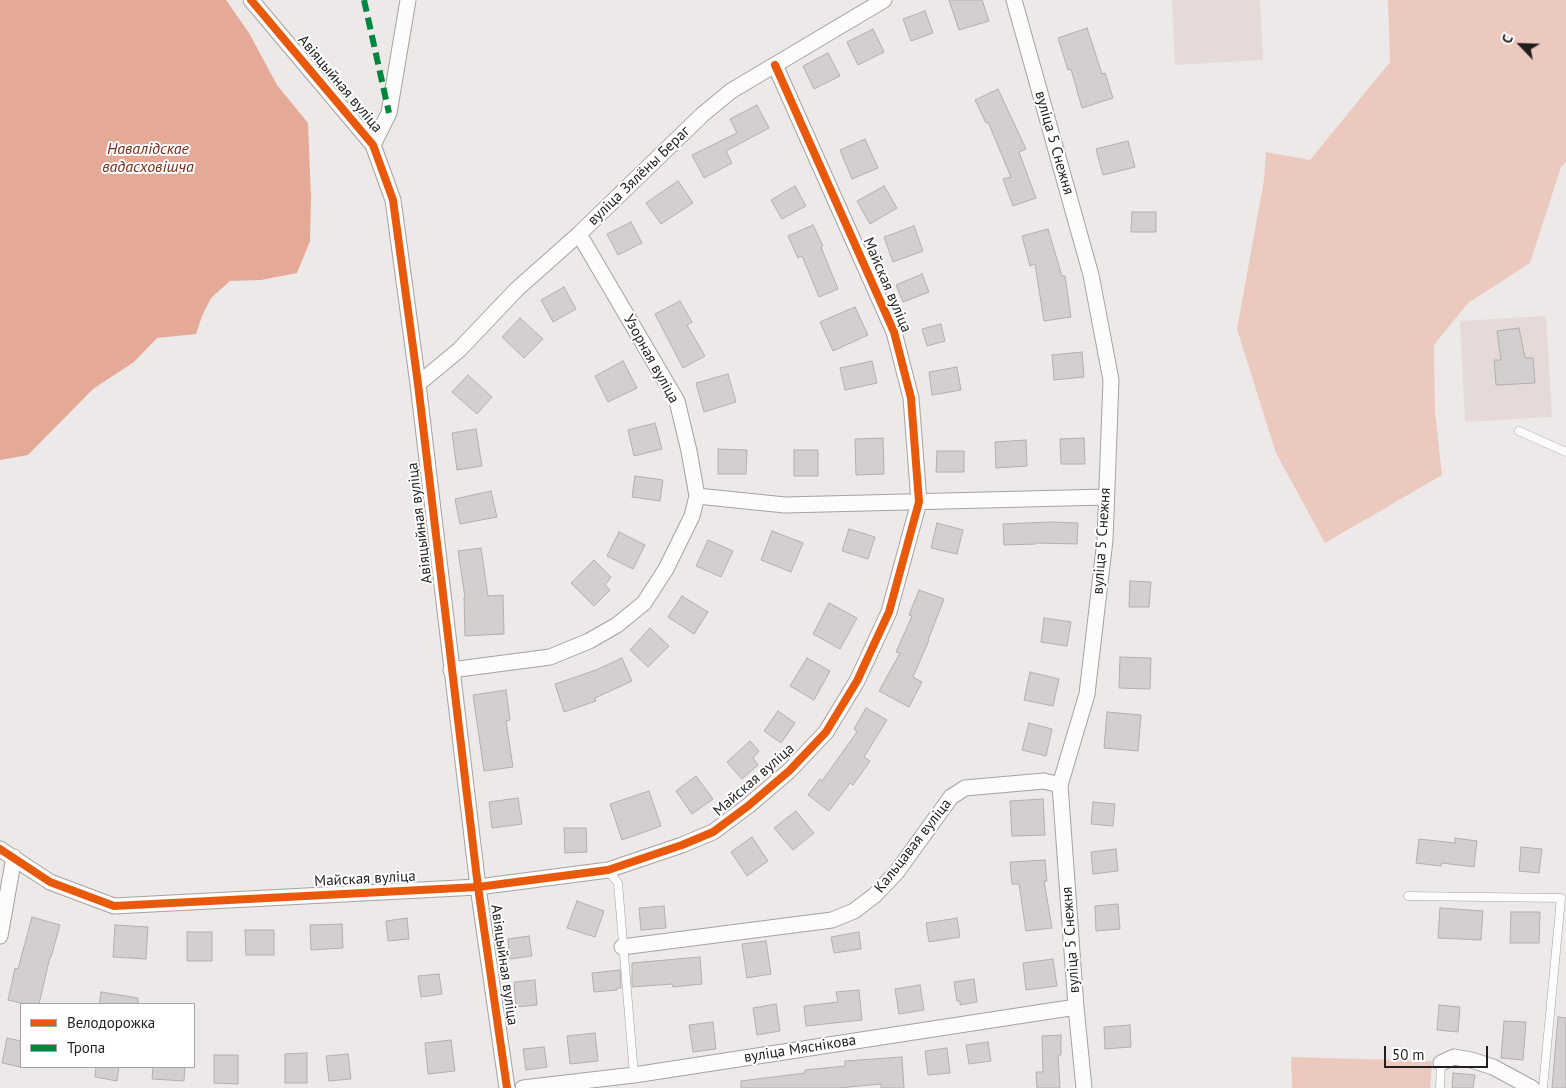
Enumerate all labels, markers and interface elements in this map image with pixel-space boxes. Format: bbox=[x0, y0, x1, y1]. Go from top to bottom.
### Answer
north arrow bbox=[1496, 20, 1546, 70]
street label: Авіяцыйная вуліца bbox=[294, 32, 386, 136]
text: С bbox=[1497, 32, 1517, 46]
street label: вуліца 5 Снежня bbox=[1031, 89, 1077, 197]
street label: вуліца Зялёны Бераг bbox=[584, 123, 694, 229]
water label: Навалідскае вадасховішча bbox=[102, 139, 194, 177]
street label: Майская вуліца bbox=[859, 235, 915, 335]
street label: Узорная вуліца bbox=[619, 312, 683, 406]
street label: Авіяцыйная вуліца bbox=[404, 461, 436, 585]
street label: вуліца 5 Снежня bbox=[1089, 487, 1115, 595]
street label: Майская вуліца bbox=[710, 740, 798, 820]
street label: Кальцавая вуліца bbox=[871, 795, 955, 897]
street label: Майская вуліца bbox=[314, 867, 416, 891]
street label: вуліца 5 Снежня bbox=[1058, 886, 1084, 994]
street label: Авіяцыйная вуліца bbox=[487, 903, 521, 1027]
legend bbox=[20, 1003, 195, 1068]
text: Велодорожка bbox=[67, 1013, 155, 1032]
street label: вуліца Мяснікова bbox=[743, 1031, 857, 1067]
scale bar bbox=[1386, 1036, 1490, 1068]
text: Тропа bbox=[67, 1038, 105, 1057]
text: 50 m bbox=[1392, 1045, 1425, 1064]

